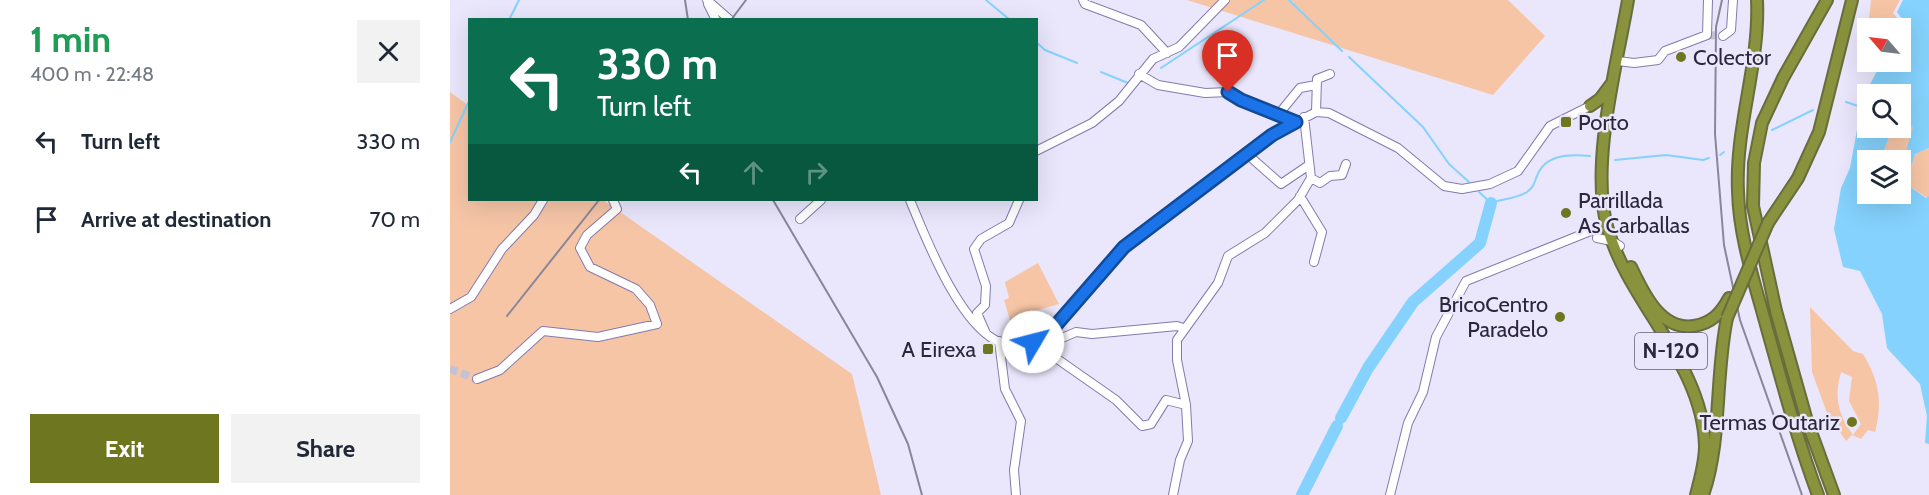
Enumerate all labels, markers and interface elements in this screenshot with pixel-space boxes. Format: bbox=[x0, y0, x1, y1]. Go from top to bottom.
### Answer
text: 1 min bbox=[30, 17, 111, 61]
north arrow bbox=[1857, 18, 1911, 72]
map controls bbox=[1857, 18, 1911, 204]
button: close bbox=[357, 20, 420, 83]
pin bbox=[1202, 30, 1253, 92]
text: 330 m bbox=[597, 38, 718, 90]
icon: arrive bbox=[1211, 39, 1244, 72]
icon: left bbox=[498, 42, 576, 120]
place label: Colector bbox=[1693, 44, 1771, 71]
marker: Colector bbox=[1674, 50, 1688, 64]
text: 400 m · 22:48 bbox=[30, 62, 154, 86]
button: search bbox=[1857, 84, 1911, 138]
text: Turn left bbox=[597, 90, 691, 123]
place label: Porto bbox=[1578, 109, 1629, 136]
marker: Porto bbox=[1559, 115, 1573, 129]
icon: left bbox=[30, 125, 63, 158]
text: Turn left bbox=[81, 128, 160, 155]
text: 330 m bbox=[357, 128, 420, 155]
button: layers bbox=[1857, 150, 1911, 204]
icon: left bbox=[674, 156, 707, 189]
icon: ahead bbox=[737, 156, 770, 189]
icon: right bbox=[800, 156, 833, 189]
place label: Parrillada As Carballas bbox=[1578, 187, 1690, 239]
icon: arrive bbox=[30, 203, 63, 236]
text: Arrive at destination bbox=[81, 206, 271, 233]
text: 70 m bbox=[370, 206, 420, 233]
marker: Parrillada As Carballas bbox=[1559, 206, 1573, 220]
place label: BricoCentro Paradelo bbox=[1439, 291, 1548, 343]
position arrow bbox=[1001, 310, 1065, 374]
marker: BricoCentro Paradelo bbox=[1553, 310, 1567, 324]
road number: N-120 bbox=[1635, 333, 1707, 369]
place label: A Eirexa bbox=[901, 336, 976, 363]
marker: A Eirexa bbox=[981, 342, 995, 356]
place label: Termas Outariz bbox=[1700, 409, 1840, 436]
button: Exit bbox=[30, 414, 219, 483]
button: Share bbox=[231, 414, 420, 483]
marker: Termas Outariz bbox=[1845, 415, 1859, 429]

